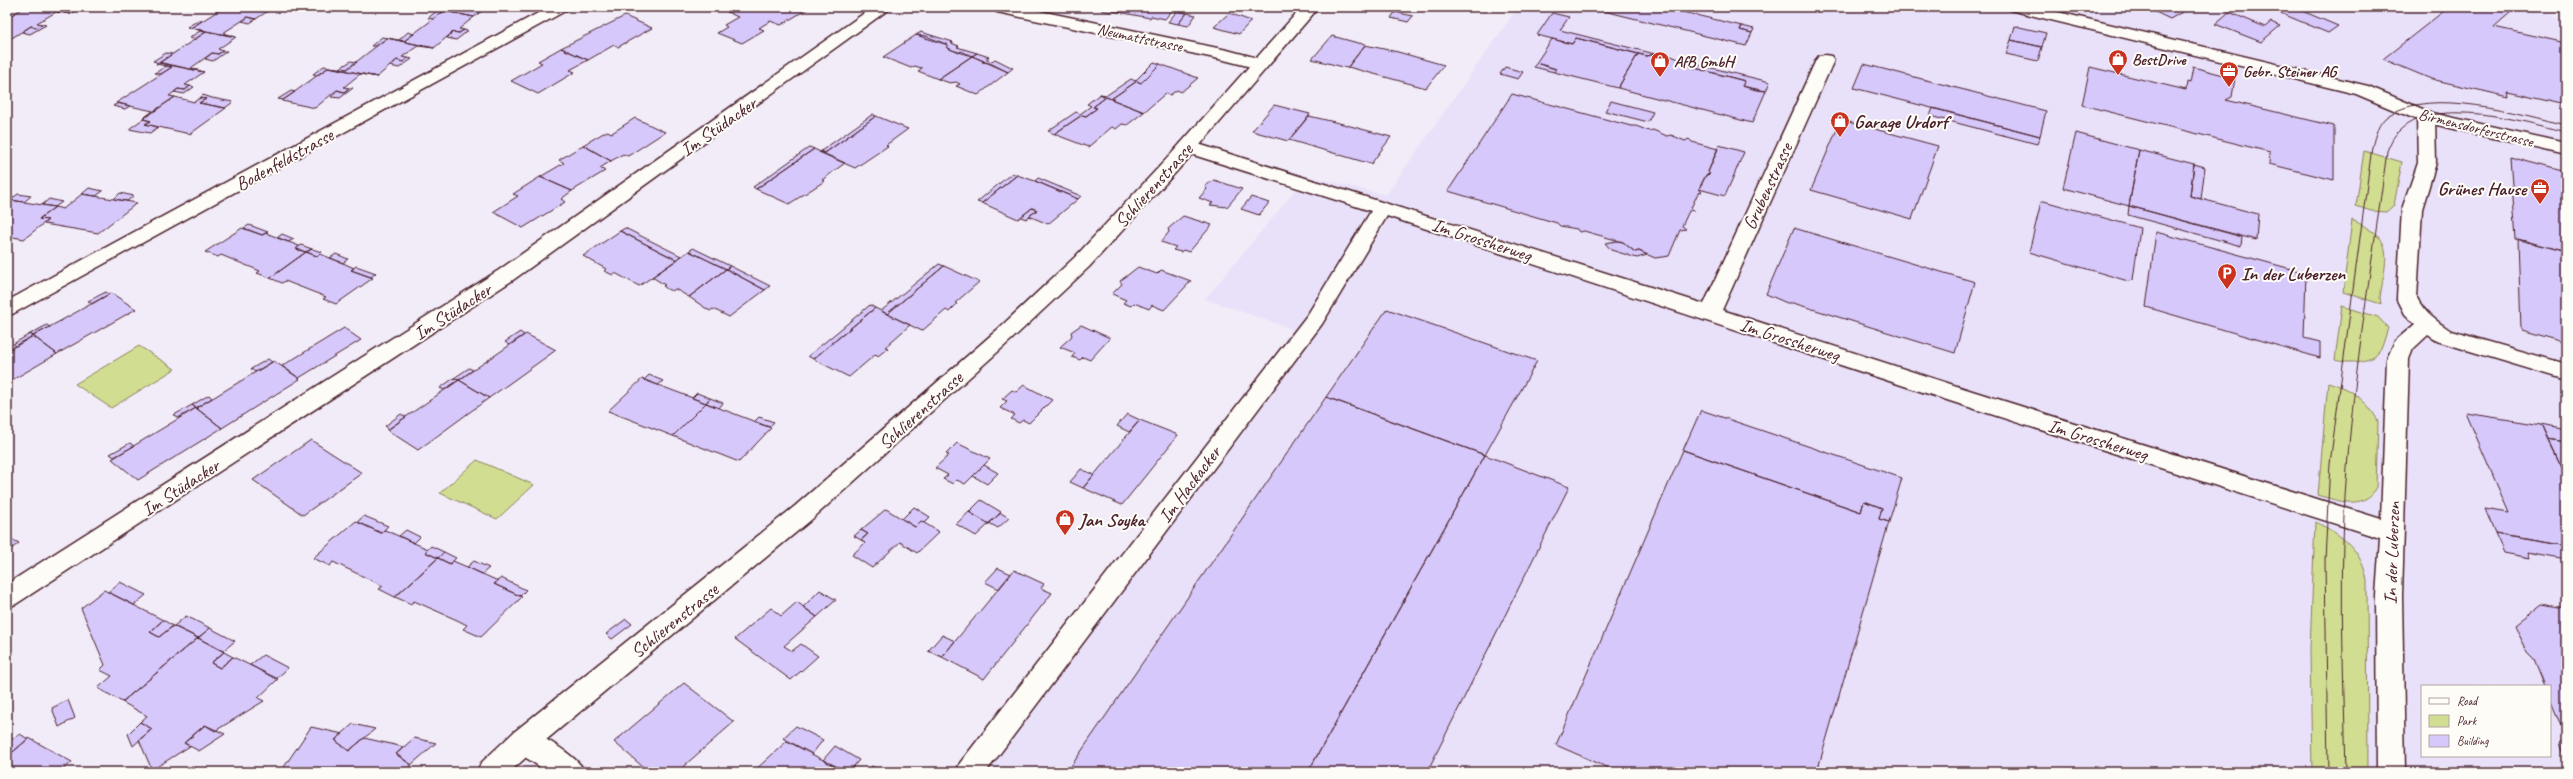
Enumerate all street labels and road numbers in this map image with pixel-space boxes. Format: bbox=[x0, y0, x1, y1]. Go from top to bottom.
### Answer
street label: Neumattstrasse bbox=[1095, 19, 1186, 57]
street label: Im Stüdacker bbox=[676, 91, 763, 162]
street label: Birmensdorferstrasse bbox=[2416, 104, 2537, 152]
street label: Bodenfeldstrasse bbox=[231, 122, 339, 197]
street label: Schlierenstrasse bbox=[1109, 137, 1199, 233]
street label: Grubenstrasse bbox=[1737, 138, 1799, 233]
street label: Im Grossherweg bbox=[1429, 213, 1536, 268]
street label: Im Stüdacker bbox=[409, 277, 498, 346]
street label: Im Grossherweg bbox=[1737, 313, 1844, 368]
street label: Schlierenstrasse bbox=[873, 365, 969, 455]
street label: Im Grossherweg bbox=[2045, 413, 2152, 467]
street label: Im Hackacker bbox=[1153, 440, 1228, 528]
street label: Im Stüdacker bbox=[137, 453, 226, 522]
street label: In der Luberzen bbox=[2378, 501, 2406, 605]
street label: Schlierenstrasse bbox=[626, 577, 725, 663]

